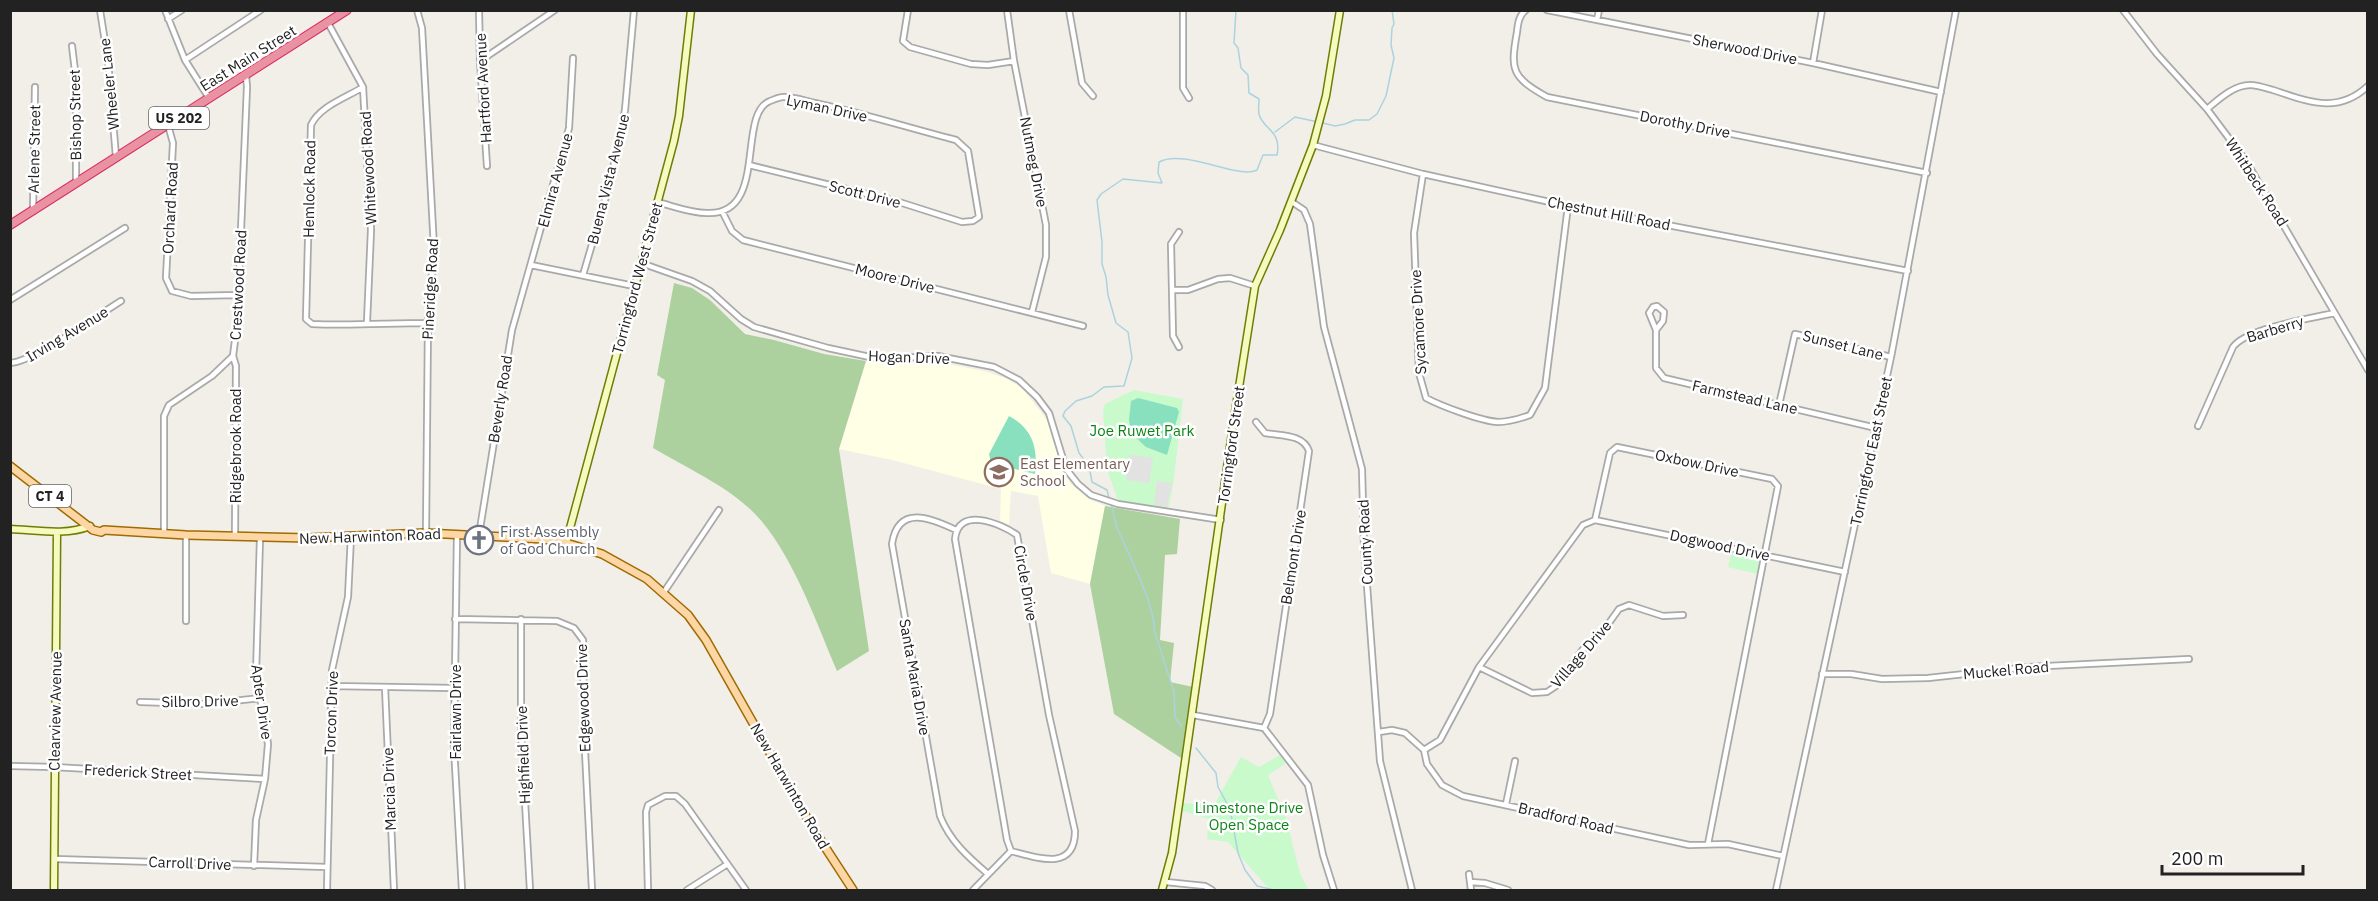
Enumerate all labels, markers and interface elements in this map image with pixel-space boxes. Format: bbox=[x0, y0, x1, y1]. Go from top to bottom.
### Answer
street label: East Main Street bbox=[196, 21, 300, 95]
street label: Sherwood Drive bbox=[1691, 30, 1799, 68]
street label: Hartford Avenue bbox=[471, 32, 495, 144]
street label: Wheeler Lane bbox=[95, 37, 123, 131]
street label: Bishop Street bbox=[65, 69, 85, 161]
street label: Lyman Drive bbox=[785, 90, 869, 126]
street label: Arlene Street bbox=[24, 104, 44, 194]
street label: Dorothy Drive bbox=[1638, 106, 1732, 142]
road number: US 202 bbox=[149, 107, 209, 129]
street label: Whitewood Road bbox=[356, 111, 380, 225]
street label: Buena Vista Avenue bbox=[583, 112, 633, 246]
street label: Nutmeg Drive bbox=[1016, 115, 1052, 209]
street label: Elmira Avenue bbox=[533, 131, 577, 229]
street label: Whitbeck Road bbox=[2221, 134, 2293, 230]
street label: Hemlock Road bbox=[299, 140, 319, 238]
street label: Orchard Road bbox=[158, 161, 182, 255]
street label: Scott Drive bbox=[827, 176, 903, 212]
street label: Chestnut Hill Road bbox=[1546, 192, 1672, 234]
street label: Torringford West Street bbox=[608, 200, 666, 356]
street label: Crestwood Road bbox=[226, 229, 250, 341]
street label: Pineridge Road bbox=[418, 238, 442, 340]
street label: Moore Drive bbox=[853, 259, 937, 297]
street label: Sycamore Drive bbox=[1406, 269, 1430, 375]
street label: Irving Avenue bbox=[22, 302, 112, 366]
street label: Barberry bbox=[2244, 311, 2306, 347]
street label: Sunset Lane bbox=[1801, 326, 1885, 364]
street label: Hogan Drive bbox=[868, 346, 950, 368]
street label: Beverly Road bbox=[484, 354, 516, 444]
street label: Torringford East Street bbox=[1846, 375, 1896, 527]
street label: Farmstead Lane bbox=[1690, 376, 1800, 418]
street label: Torringford Street bbox=[1213, 385, 1249, 505]
street label: Ridgebrook Road bbox=[226, 389, 245, 503]
park label: Joe Ruwet Park bbox=[1090, 421, 1194, 440]
street label: Oxbow Drive bbox=[1653, 445, 1741, 481]
place label: East Elementary School bbox=[1020, 454, 1131, 490]
school or university icon: East Elementary School bbox=[983, 456, 1015, 488]
road number: CT 4 bbox=[29, 485, 71, 507]
street label: County Road bbox=[1353, 499, 1377, 585]
street label: Belmont Drive bbox=[1276, 508, 1310, 606]
place label: First Assembly of God Church bbox=[500, 522, 600, 558]
street label: New Harwinton Road bbox=[299, 524, 441, 548]
church icon: First Assembly of God Church bbox=[463, 524, 495, 556]
street label: Dogwood Drive bbox=[1668, 525, 1772, 565]
street label: Circle Drive bbox=[1010, 544, 1042, 622]
street label: Village Drive bbox=[1546, 616, 1616, 692]
street label: Santa Maria Drive bbox=[895, 617, 935, 737]
street label: Edgewood Drive bbox=[572, 643, 594, 753]
street label: Clearview Avenue bbox=[44, 651, 66, 771]
street label: Muckel Road bbox=[1962, 657, 2050, 683]
street label: Apter Drive bbox=[247, 663, 277, 741]
street label: Fairlawn Drive bbox=[446, 664, 465, 760]
street label: Torcon Drive bbox=[320, 671, 342, 755]
street label: Silbro Drive bbox=[161, 691, 239, 711]
street label: Highfield Drive bbox=[512, 705, 534, 805]
street label: New Harwinton Road bbox=[746, 720, 834, 852]
street label: Marcia Drive bbox=[378, 747, 400, 831]
street label: Frederick Street bbox=[84, 760, 192, 784]
park label: Limestone Drive Open Space bbox=[1195, 798, 1303, 834]
street label: Bradford Road bbox=[1516, 798, 1616, 838]
scale bar bbox=[2162, 838, 2303, 876]
text: 200 m bbox=[2171, 847, 2223, 870]
street label: Carroll Drive bbox=[148, 852, 232, 874]

